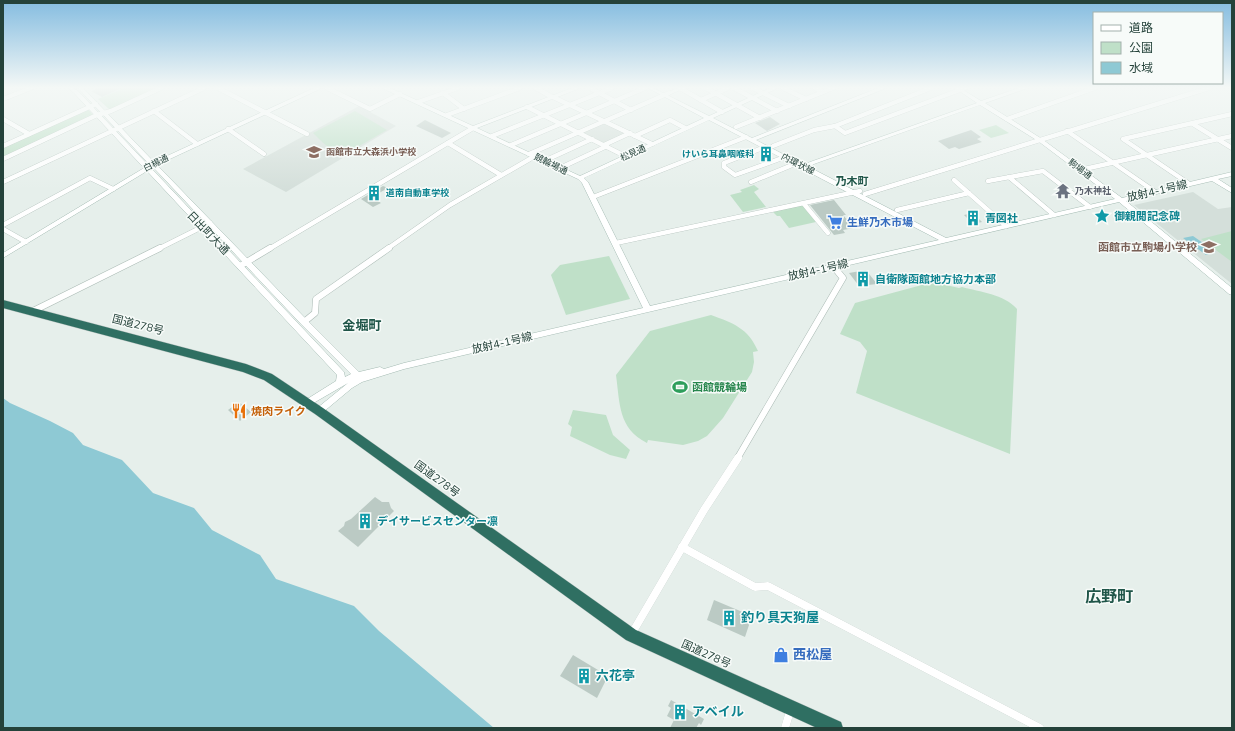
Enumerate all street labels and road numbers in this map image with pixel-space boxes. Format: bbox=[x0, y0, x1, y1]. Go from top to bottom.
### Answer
street label: 松見通 bbox=[618, 142, 648, 164]
street label: 内環状線 bbox=[779, 150, 818, 178]
street label: 競輪場通 bbox=[532, 151, 570, 177]
street label: 白楊通 bbox=[141, 152, 171, 174]
street label: 駒場通 bbox=[1066, 156, 1094, 182]
street label: 放射4-1号線 bbox=[1125, 177, 1189, 205]
street label: 日出町大通 bbox=[184, 208, 232, 258]
street label: 放射4-1号線 bbox=[786, 256, 850, 284]
street label: 国道278号 bbox=[111, 311, 165, 339]
street label: 放射4-1号線 bbox=[470, 329, 534, 357]
street label: 国道278号 bbox=[411, 457, 463, 501]
street label: 国道278号 bbox=[679, 636, 733, 672]

